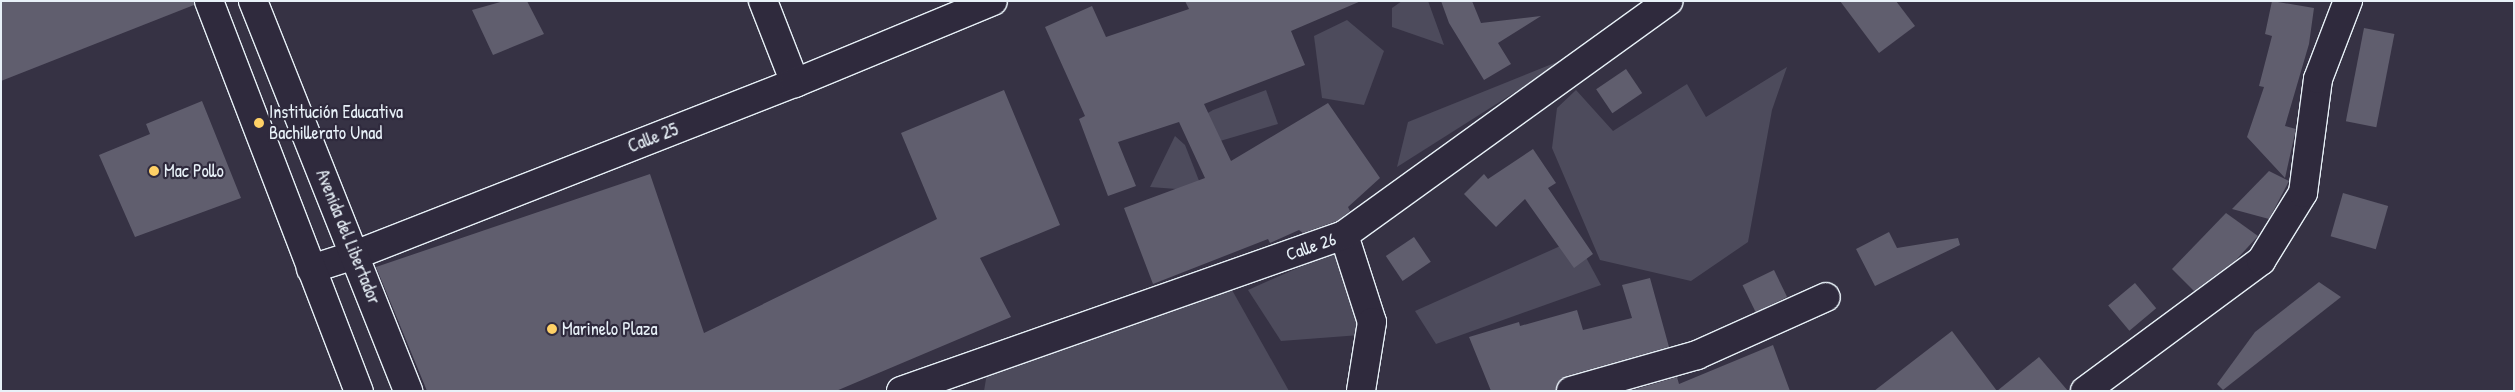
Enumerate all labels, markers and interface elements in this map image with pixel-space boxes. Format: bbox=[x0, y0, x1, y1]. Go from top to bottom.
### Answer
place label: Institución Educativa Bachillerato Unad bbox=[269, 102, 403, 144]
marker: Institución Educativa Bachillerato Unad bbox=[253, 117, 265, 129]
street label: Calle 25 bbox=[625, 119, 681, 157]
place label: Mac Pollo bbox=[164, 160, 224, 182]
marker: Mac Pollo bbox=[148, 165, 160, 177]
street label: Avenida del Libertador bbox=[311, 167, 385, 307]
street label: Calle 26 bbox=[1283, 228, 1339, 266]
place label: Marinelo Plaza bbox=[562, 318, 657, 340]
marker: Marinelo Plaza bbox=[546, 323, 558, 335]

